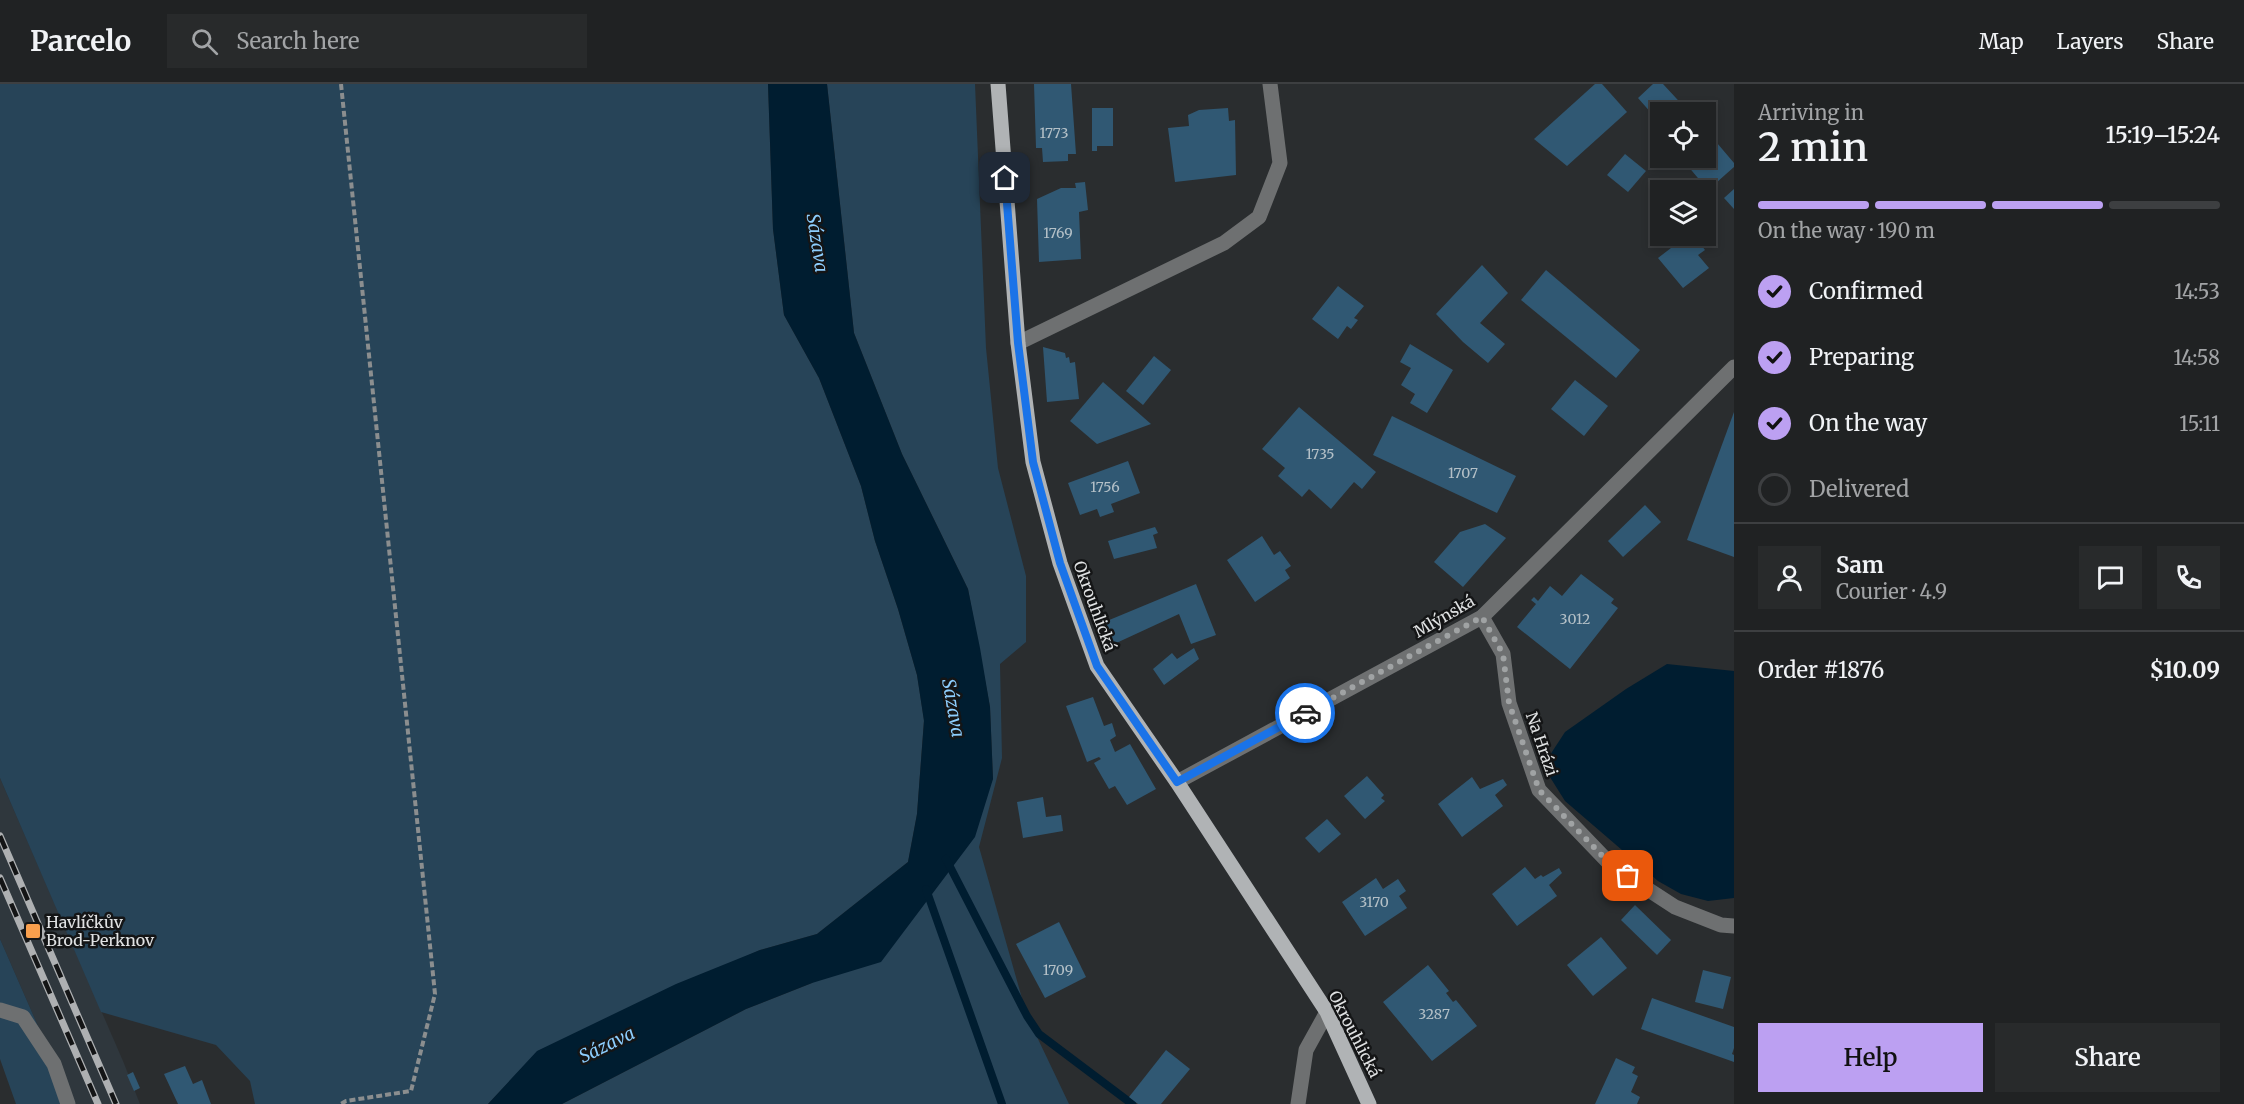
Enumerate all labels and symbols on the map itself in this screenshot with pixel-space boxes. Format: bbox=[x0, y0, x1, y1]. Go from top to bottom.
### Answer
house number: 1773 bbox=[1039, 124, 1069, 142]
pin bbox=[979, 152, 1030, 203]
water label: Sázava bbox=[802, 212, 833, 274]
house number: 1769 bbox=[1043, 224, 1073, 242]
house number: 1735 bbox=[1306, 445, 1334, 463]
house number: 1707 bbox=[1448, 464, 1478, 482]
house number: 1756 bbox=[1090, 478, 1120, 496]
street label: Okrouhlická bbox=[1069, 558, 1121, 654]
street label: Mlýnská bbox=[1410, 590, 1478, 641]
house number: 3012 bbox=[1560, 610, 1590, 628]
water label: Sázava bbox=[937, 677, 970, 739]
courier bbox=[1275, 683, 1335, 743]
street label: Na Hrázi bbox=[1522, 709, 1562, 779]
pin bbox=[1602, 850, 1653, 901]
house number: 3170 bbox=[1359, 893, 1389, 911]
place label: Havlíčkův Brod-Perknov bbox=[46, 912, 155, 950]
marker: Havlíčkův Brod-Perknov bbox=[24, 922, 42, 940]
house number: 1709 bbox=[1043, 961, 1073, 979]
street label: Okrouhlická bbox=[1325, 987, 1386, 1081]
house number: 3287 bbox=[1418, 1005, 1450, 1023]
water label: Sázava bbox=[575, 1021, 638, 1068]

